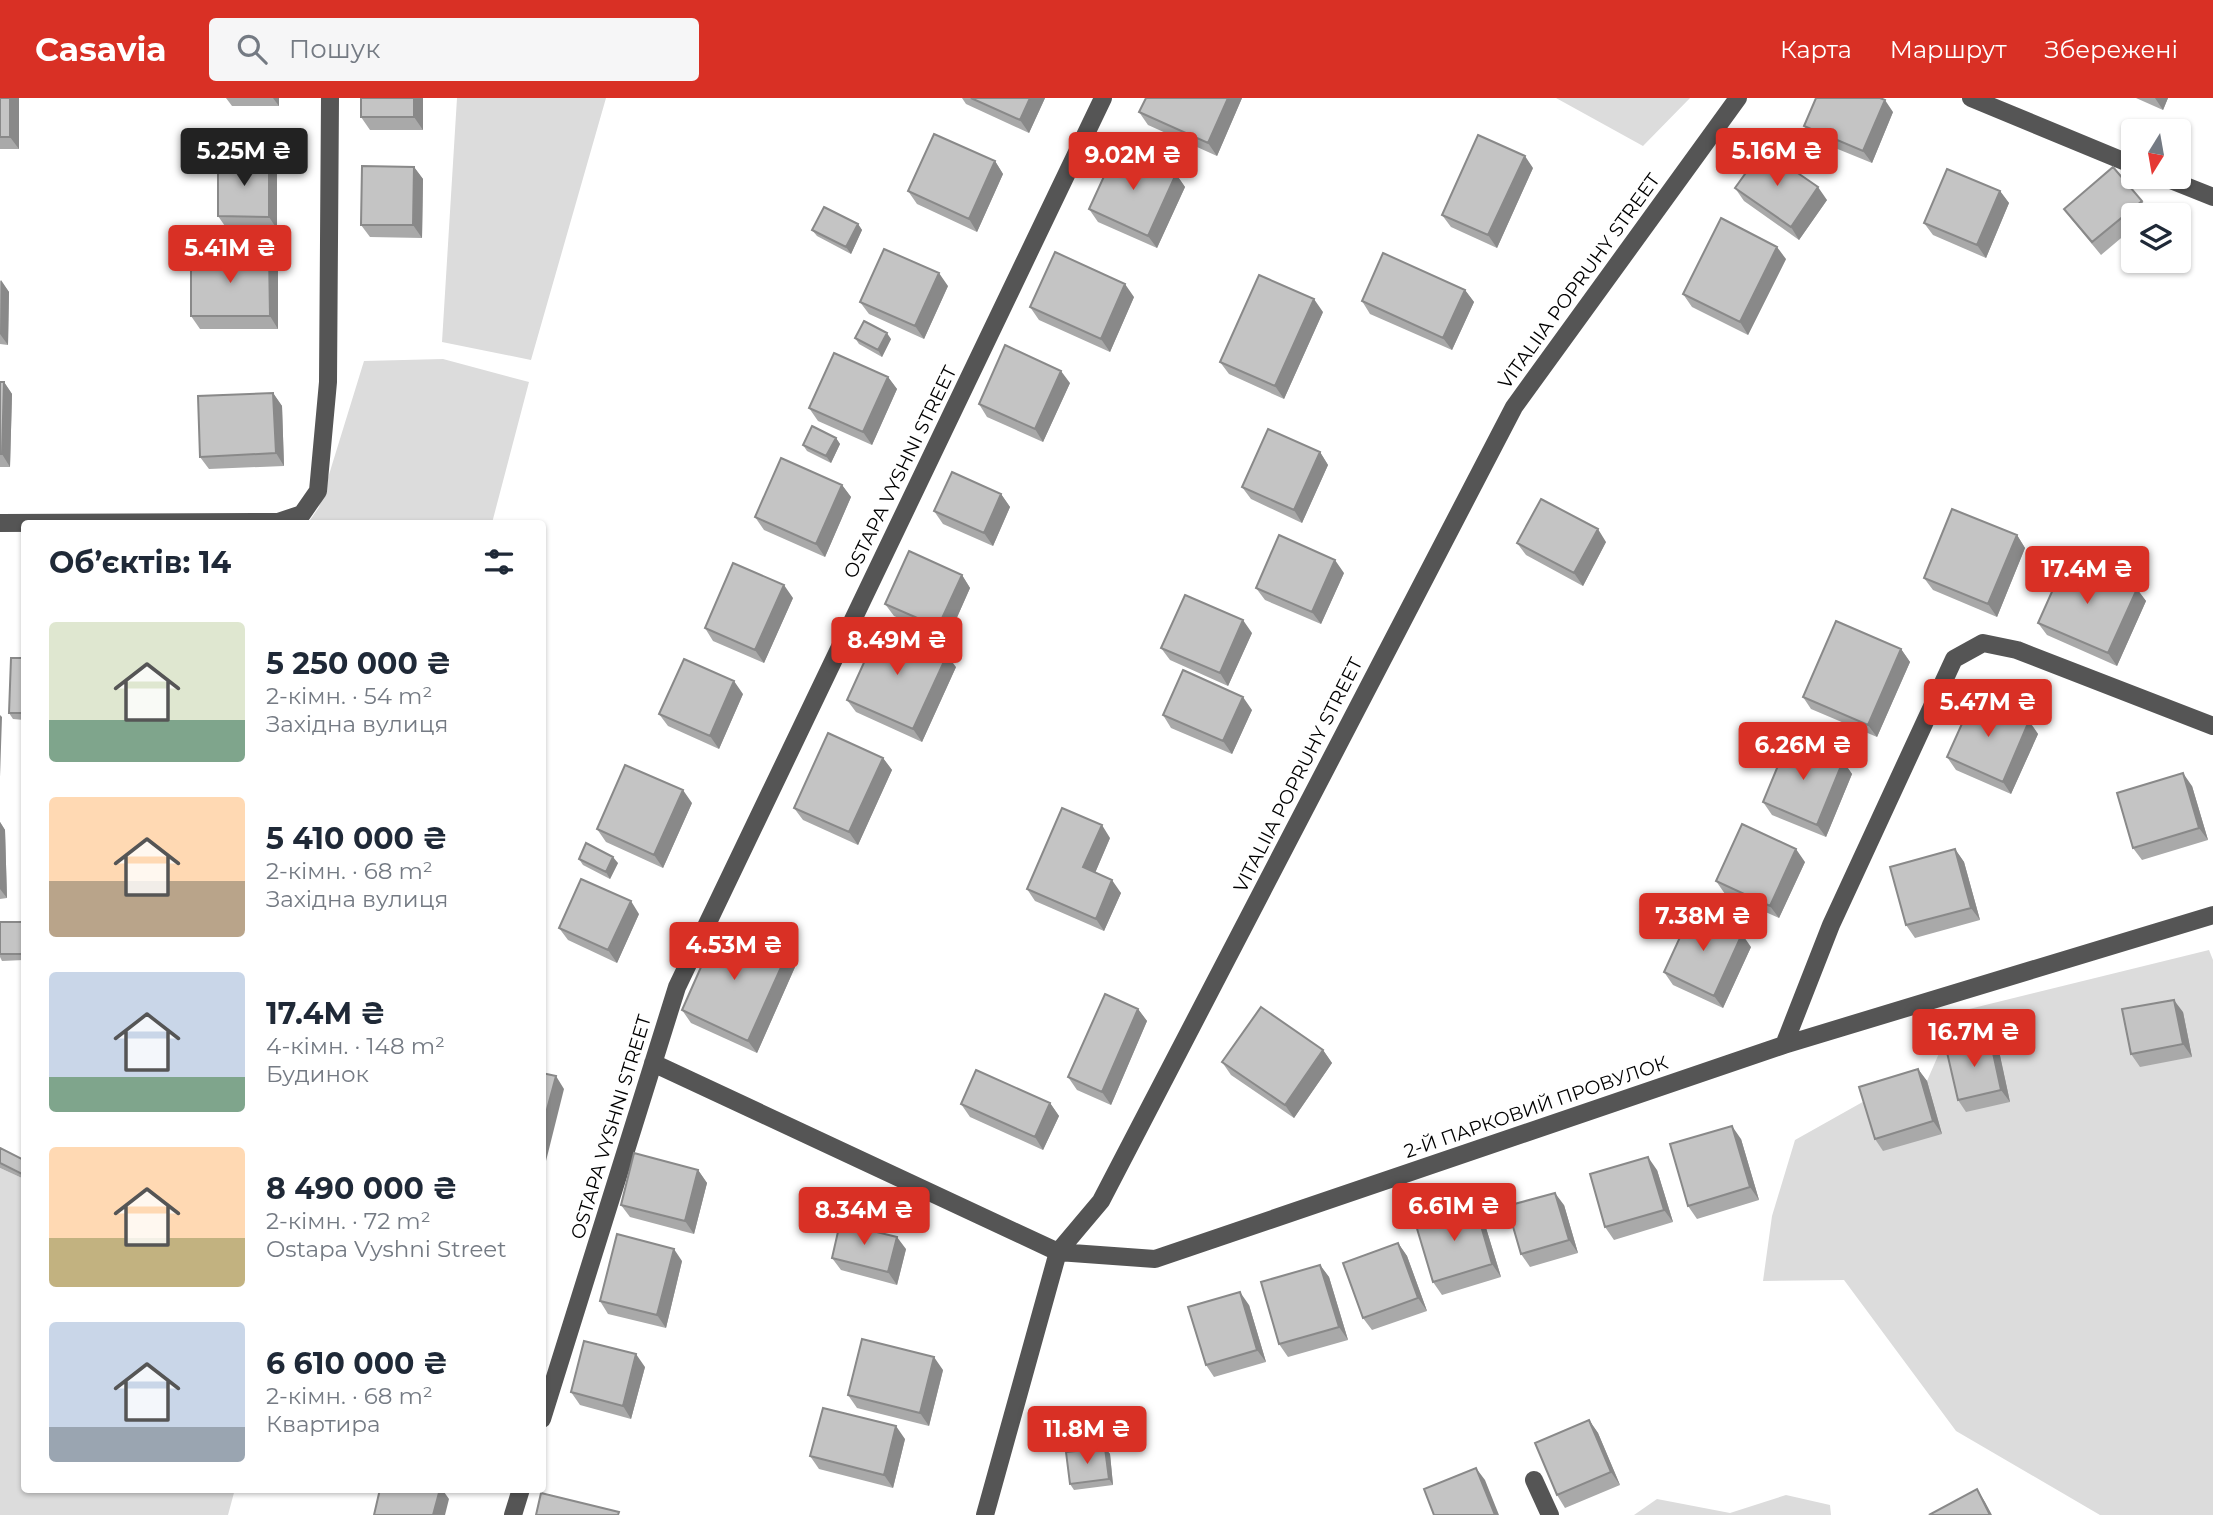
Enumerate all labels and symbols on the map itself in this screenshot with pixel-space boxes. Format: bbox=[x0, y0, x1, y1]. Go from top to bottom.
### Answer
north arrow bbox=[2121, 119, 2191, 189]
pin: 5.25M ₴ bbox=[179, 129, 309, 188]
pin: 5.16M ₴ bbox=[1712, 129, 1842, 188]
pin: 9.02M ₴ bbox=[1068, 132, 1198, 192]
street label: VITALIIA POPRUHY STREET bbox=[1493, 169, 1665, 393]
pin: 5.41M ₴ bbox=[165, 226, 295, 285]
street label: OSTAPA VYSHNI STREET bbox=[839, 362, 961, 582]
pin: 17.4M ₴ bbox=[2022, 546, 2152, 606]
pin: 8.49M ₴ bbox=[832, 618, 962, 677]
street label: VITALIIA POPRUHY STREET bbox=[1229, 654, 1367, 896]
pin: 5.47M ₴ bbox=[1923, 680, 2053, 739]
pin: 6.26M ₴ bbox=[1738, 722, 1868, 782]
pin: 7.38M ₴ bbox=[1638, 894, 1768, 953]
pin: 4.53M ₴ bbox=[669, 922, 799, 982]
pin: 16.7M ₴ bbox=[1909, 1010, 2039, 1069]
street label: OSTAPA VYSHNI STREET bbox=[566, 1012, 656, 1242]
street label: 2-Й ПАРКОВИЙ ПРОВУЛОК bbox=[1401, 1051, 1671, 1163]
pin: 6.61M ₴ bbox=[1389, 1184, 1519, 1243]
pin: 8.34M ₴ bbox=[799, 1188, 929, 1247]
pin: 11.8M ₴ bbox=[1022, 1406, 1152, 1466]

